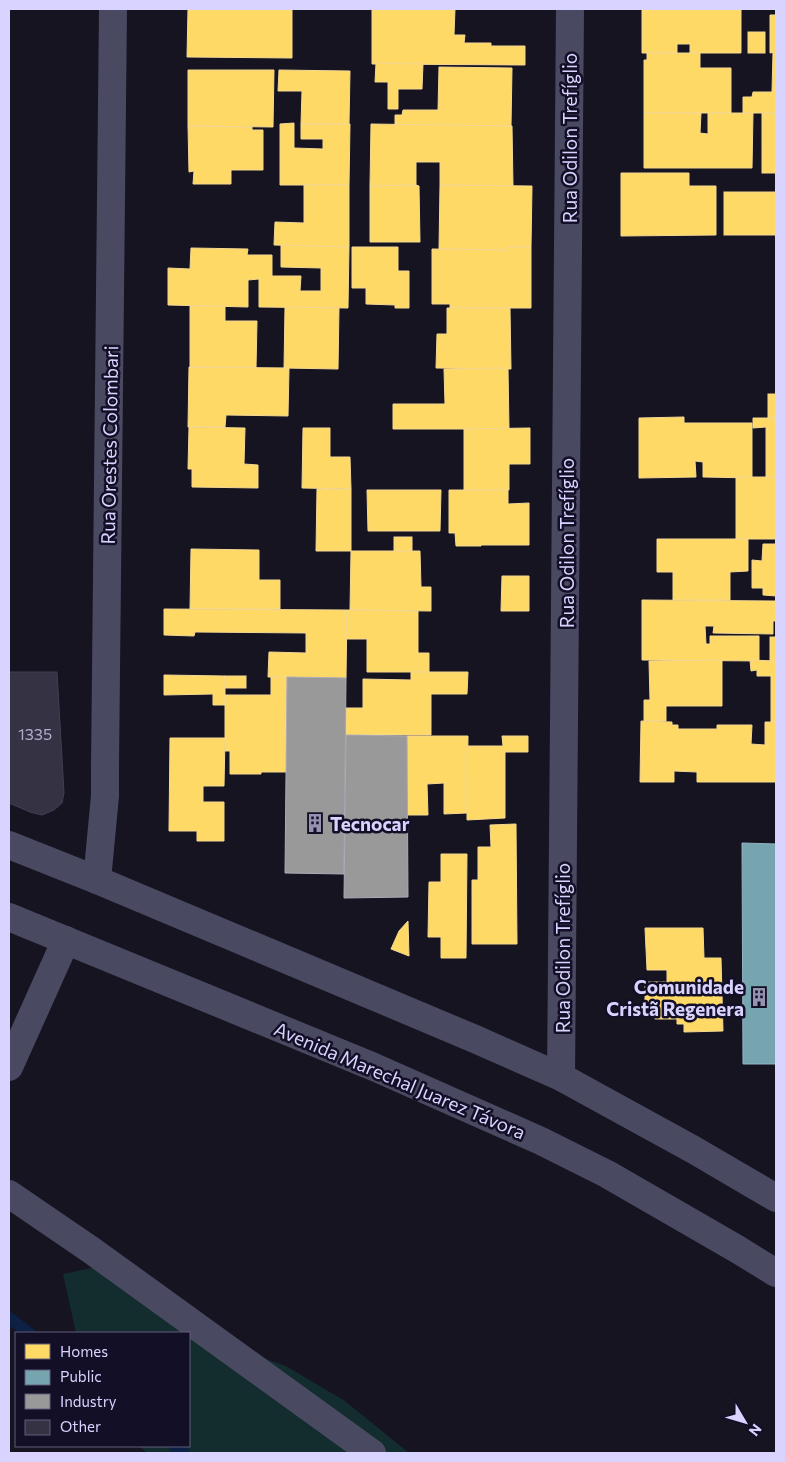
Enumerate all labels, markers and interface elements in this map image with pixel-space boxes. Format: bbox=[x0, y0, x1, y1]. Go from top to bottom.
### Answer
street label: Rua Odilon Trefíglio bbox=[558, 53, 581, 223]
street label: Rua Orestes Colombari bbox=[96, 345, 122, 545]
street label: Rua Odilon Trefíglio bbox=[555, 458, 578, 628]
house number: 1335 bbox=[18, 724, 52, 743]
building icon: Tecnocar bbox=[304, 812, 326, 834]
place label: Tecnocar bbox=[330, 812, 410, 835]
street label: Rua Odilon Trefíglio bbox=[551, 863, 574, 1033]
place label: Comunidade Cristã Regenera bbox=[606, 975, 744, 1020]
building icon: Comunidade Cristã Regenera bbox=[748, 986, 770, 1008]
street label: Avenida Marechal Juarez Távora bbox=[271, 1017, 529, 1143]
legend bbox=[15, 1332, 190, 1447]
text: Homes bbox=[60, 1342, 108, 1360]
text: Public bbox=[60, 1367, 102, 1385]
text: Industry bbox=[60, 1392, 117, 1410]
north arrow bbox=[720, 1397, 770, 1447]
text: Other bbox=[60, 1417, 101, 1435]
text: N bbox=[746, 1421, 766, 1440]

